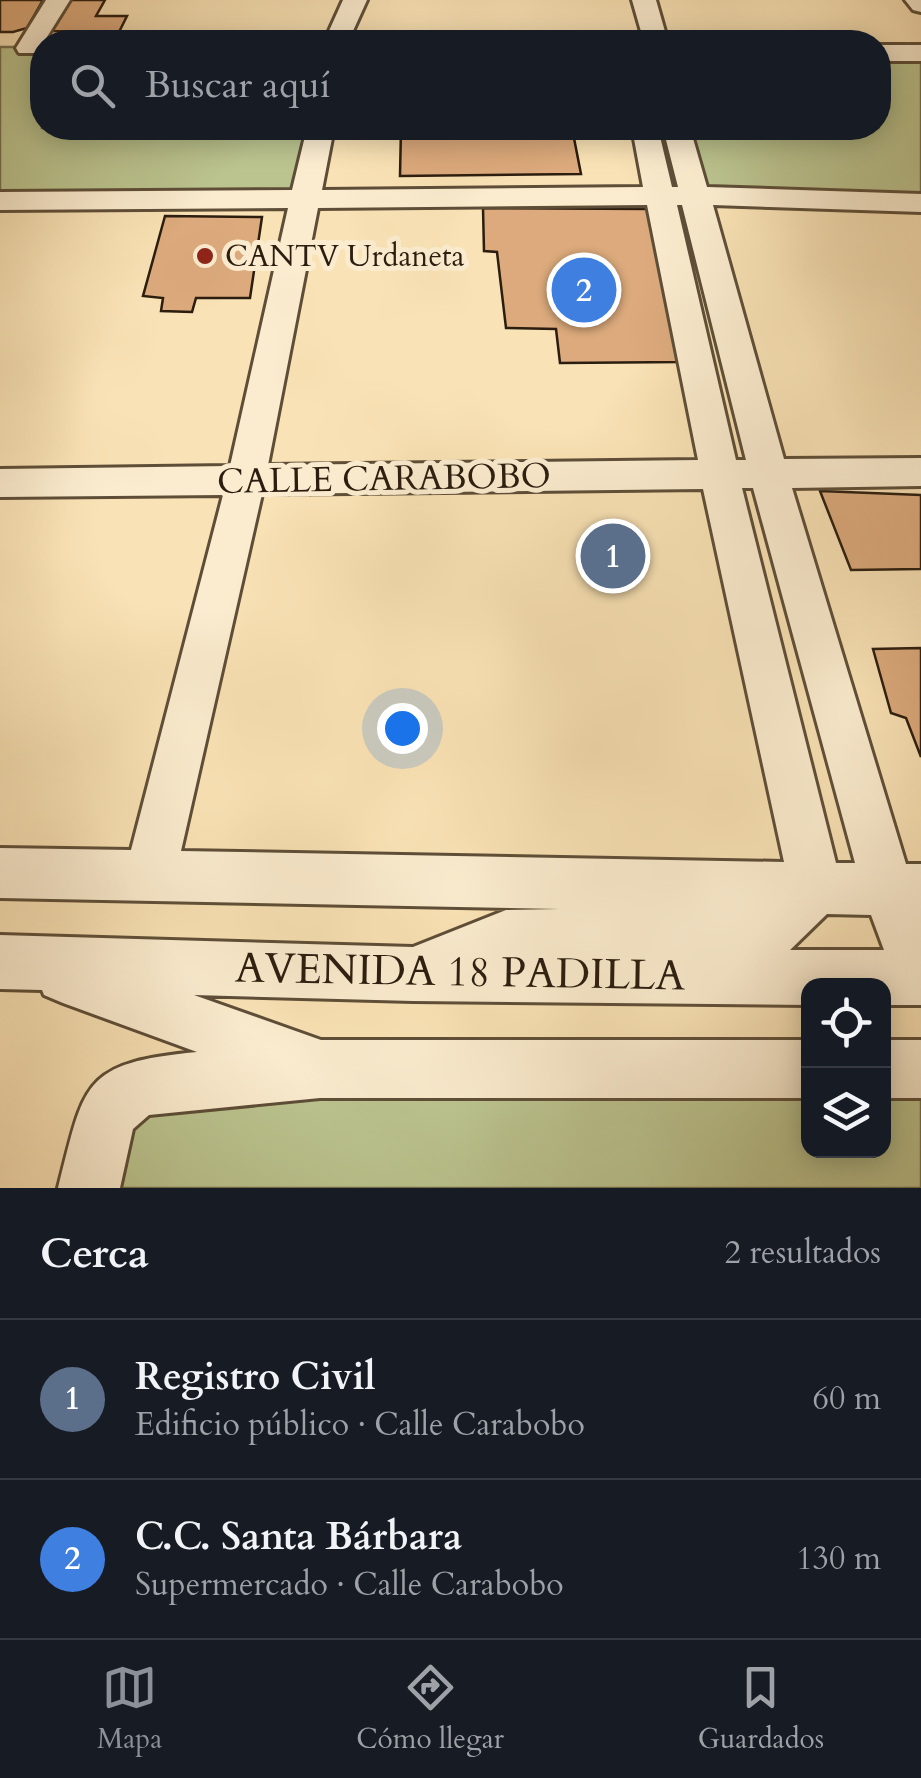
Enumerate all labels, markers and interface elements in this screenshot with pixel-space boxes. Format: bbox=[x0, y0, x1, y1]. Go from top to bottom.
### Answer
search box bbox=[30, 30, 891, 140]
icon: search bbox=[65, 58, 120, 113]
text: Buscar aquí bbox=[145, 59, 331, 111]
place label: CANTV Urdaneta bbox=[225, 236, 464, 277]
marker: CANTV Urdaneta bbox=[194, 245, 216, 267]
pin: 2 bbox=[552, 252, 616, 328]
street label: CALLE CARABOBO bbox=[217, 452, 551, 506]
pin: 1 bbox=[580, 518, 646, 594]
your location bbox=[377, 703, 428, 754]
street label: AVENIDA 18 PADILLA bbox=[234, 940, 686, 1004]
map controls bbox=[801, 978, 891, 1158]
button: locate bbox=[801, 978, 891, 1068]
button: layers bbox=[801, 1068, 891, 1158]
text: Cerca bbox=[40, 1225, 149, 1282]
text: 2 resultados bbox=[724, 1231, 881, 1275]
text: Registro Civil bbox=[135, 1351, 376, 1403]
text: 1 bbox=[64, 1377, 81, 1421]
text: 60 m bbox=[813, 1377, 881, 1421]
text: Edificio público · Calle Carabobo bbox=[135, 1403, 585, 1447]
text: C.C. Santa Bárbara bbox=[135, 1511, 462, 1563]
text: 2 bbox=[64, 1537, 81, 1581]
text: 130 m bbox=[796, 1537, 881, 1581]
text: Supermercado · Calle Carabobo bbox=[135, 1563, 564, 1607]
tab: Mapa bbox=[97, 1660, 162, 1758]
tab: Cómo llegar bbox=[356, 1660, 504, 1758]
tab: Guardados bbox=[698, 1660, 824, 1758]

